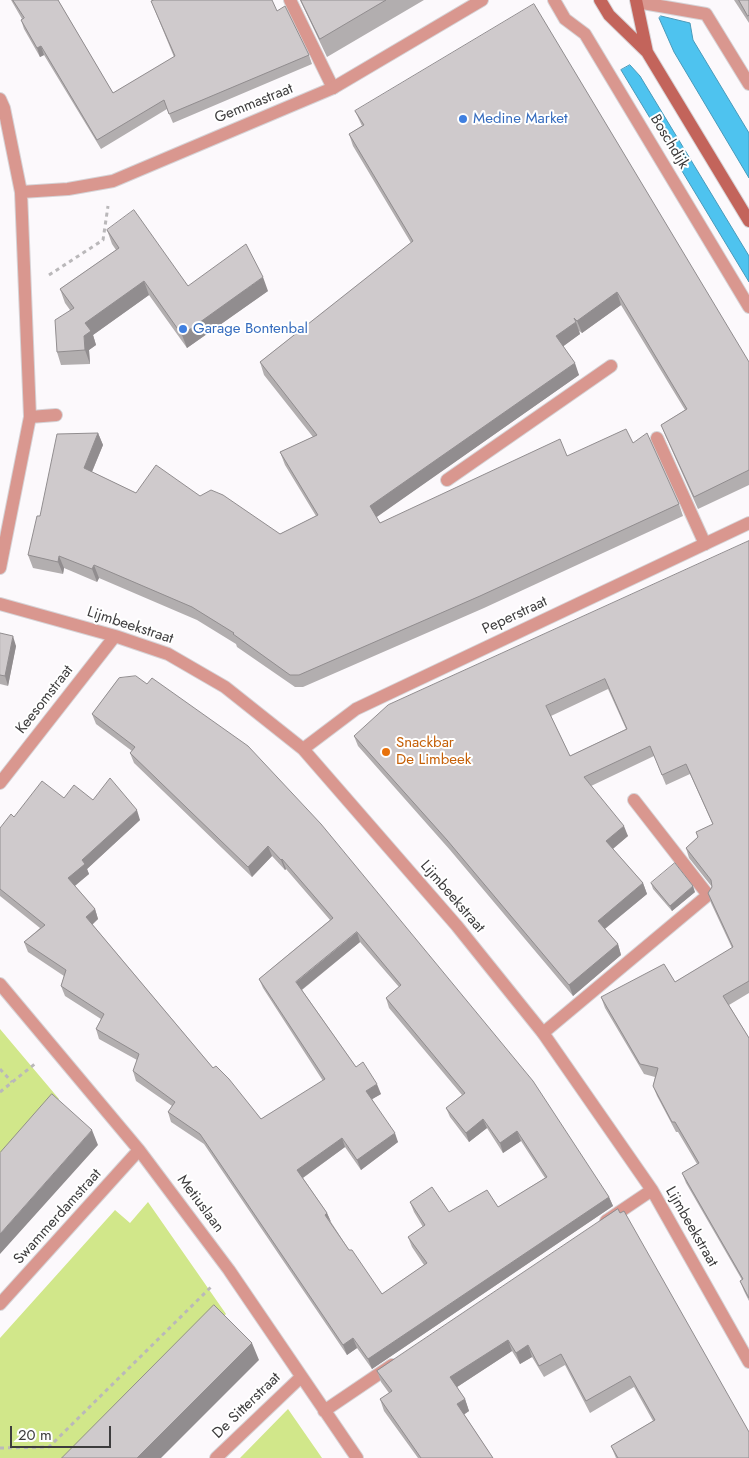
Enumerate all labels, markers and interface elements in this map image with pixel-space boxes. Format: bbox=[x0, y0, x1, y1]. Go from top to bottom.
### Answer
street label: Gemmastraat bbox=[212, 80, 296, 128]
place label: Medine Market bbox=[473, 110, 568, 128]
street label: Boschdijk bbox=[646, 111, 692, 173]
marker: Medine Market bbox=[457, 113, 469, 125]
place label: Garage Bontenbal bbox=[193, 320, 308, 338]
marker: Garage Bontenbal bbox=[177, 323, 189, 335]
street label: Peperstraat bbox=[480, 593, 550, 639]
street label: Lijmbeekstraat bbox=[85, 604, 175, 648]
street label: Keesomstraat bbox=[13, 662, 77, 738]
place label: Snackbar De Limbeek bbox=[396, 734, 471, 769]
marker: Snackbar De Limbeek bbox=[380, 746, 392, 758]
street label: Lijmbeekstraat bbox=[416, 857, 488, 937]
street label: Swammerdamstraat bbox=[10, 1166, 106, 1268]
street label: Metiuslaan bbox=[173, 1172, 227, 1236]
street label: Lijmbeekstraat bbox=[661, 1184, 721, 1270]
street label: De Sitterstraat bbox=[209, 1369, 285, 1443]
scale bar bbox=[12, 1416, 114, 1448]
text: 20 m bbox=[18, 1424, 52, 1446]

